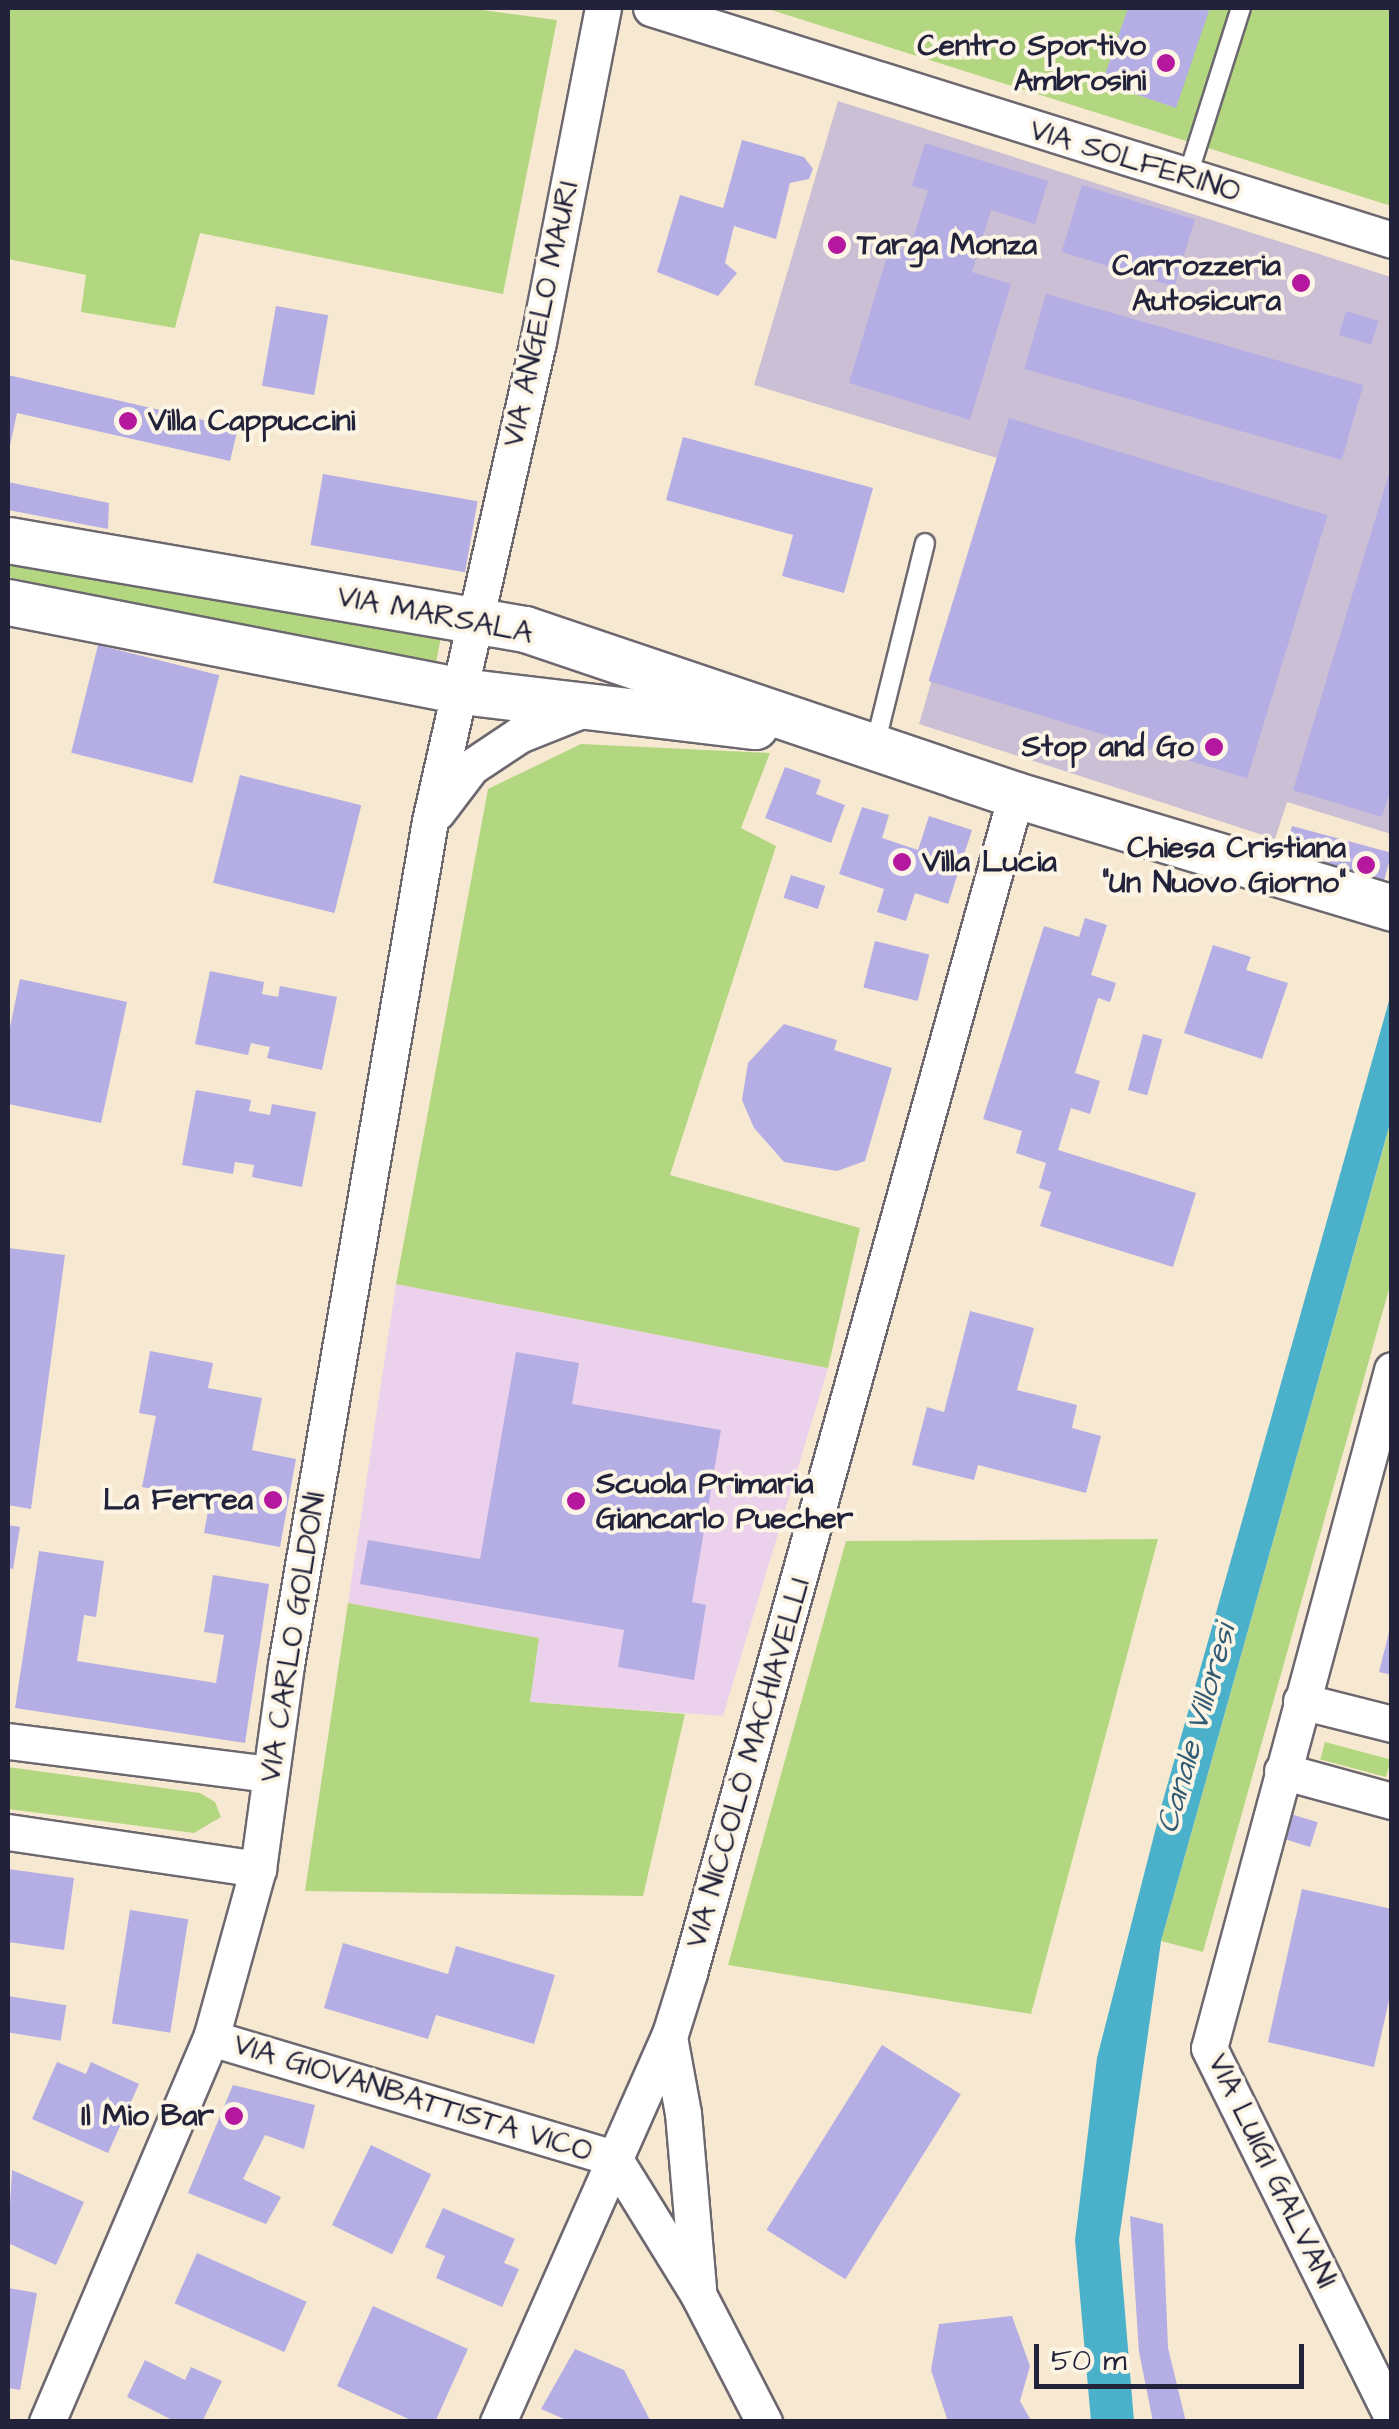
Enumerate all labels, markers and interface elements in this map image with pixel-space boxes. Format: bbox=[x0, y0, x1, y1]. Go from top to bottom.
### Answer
place label: Centro Sportivo Ambrosini bbox=[917, 28, 1146, 98]
marker: Centro Sportivo Ambrosini bbox=[1155, 52, 1177, 74]
street label: VIA SOLFERINO bbox=[1025, 112, 1245, 210]
street label: VIA ANGELO MAURI bbox=[495, 178, 587, 450]
place label: Targa Monza bbox=[857, 227, 1037, 263]
marker: Targa Monza bbox=[826, 234, 848, 256]
place label: Carrozzeria Autosicura bbox=[1112, 248, 1281, 318]
marker: Carrozzeria Autosicura bbox=[1290, 272, 1312, 294]
place label: Villa Cappuccini bbox=[148, 403, 355, 439]
marker: Villa Cappuccini bbox=[117, 410, 139, 432]
street label: VIA MARSALA bbox=[334, 578, 536, 652]
place label: Stop and Go bbox=[1022, 729, 1194, 765]
marker: Stop and Go bbox=[1203, 736, 1225, 758]
place label: Chiesa Cristiana "Un Nuovo Giorno" bbox=[1102, 830, 1346, 900]
place label: Villa Lucia bbox=[922, 844, 1057, 880]
marker: Villa Lucia bbox=[891, 851, 913, 873]
marker: Chiesa Cristiana "Un Nuovo Giorno" bbox=[1355, 854, 1377, 876]
place label: Scuola Primaria Giancarlo Puecher bbox=[596, 1466, 853, 1536]
place label: La Ferrea bbox=[103, 1482, 253, 1518]
street label: VIA CARLO GOLDONI bbox=[252, 1489, 334, 1785]
marker: La Ferrea bbox=[262, 1489, 284, 1511]
marker: Scuola Primaria Giancarlo Puecher bbox=[565, 1490, 587, 1512]
street label: VIA NICCOLÒ MACHIAVELLI bbox=[678, 1574, 818, 1952]
water label: Canale Villoresi bbox=[1149, 1620, 1245, 1838]
street label: VIA GIOVANBATTISTA VICO bbox=[229, 2026, 597, 2170]
street label: VIA LUIGI GALVANI bbox=[1200, 2048, 1344, 2294]
place label: Il Mio Bar bbox=[81, 2098, 214, 2134]
marker: Il Mio Bar bbox=[223, 2105, 245, 2127]
scale bar bbox=[1039, 2324, 1309, 2386]
text: 50 m bbox=[1051, 2340, 1127, 2382]

